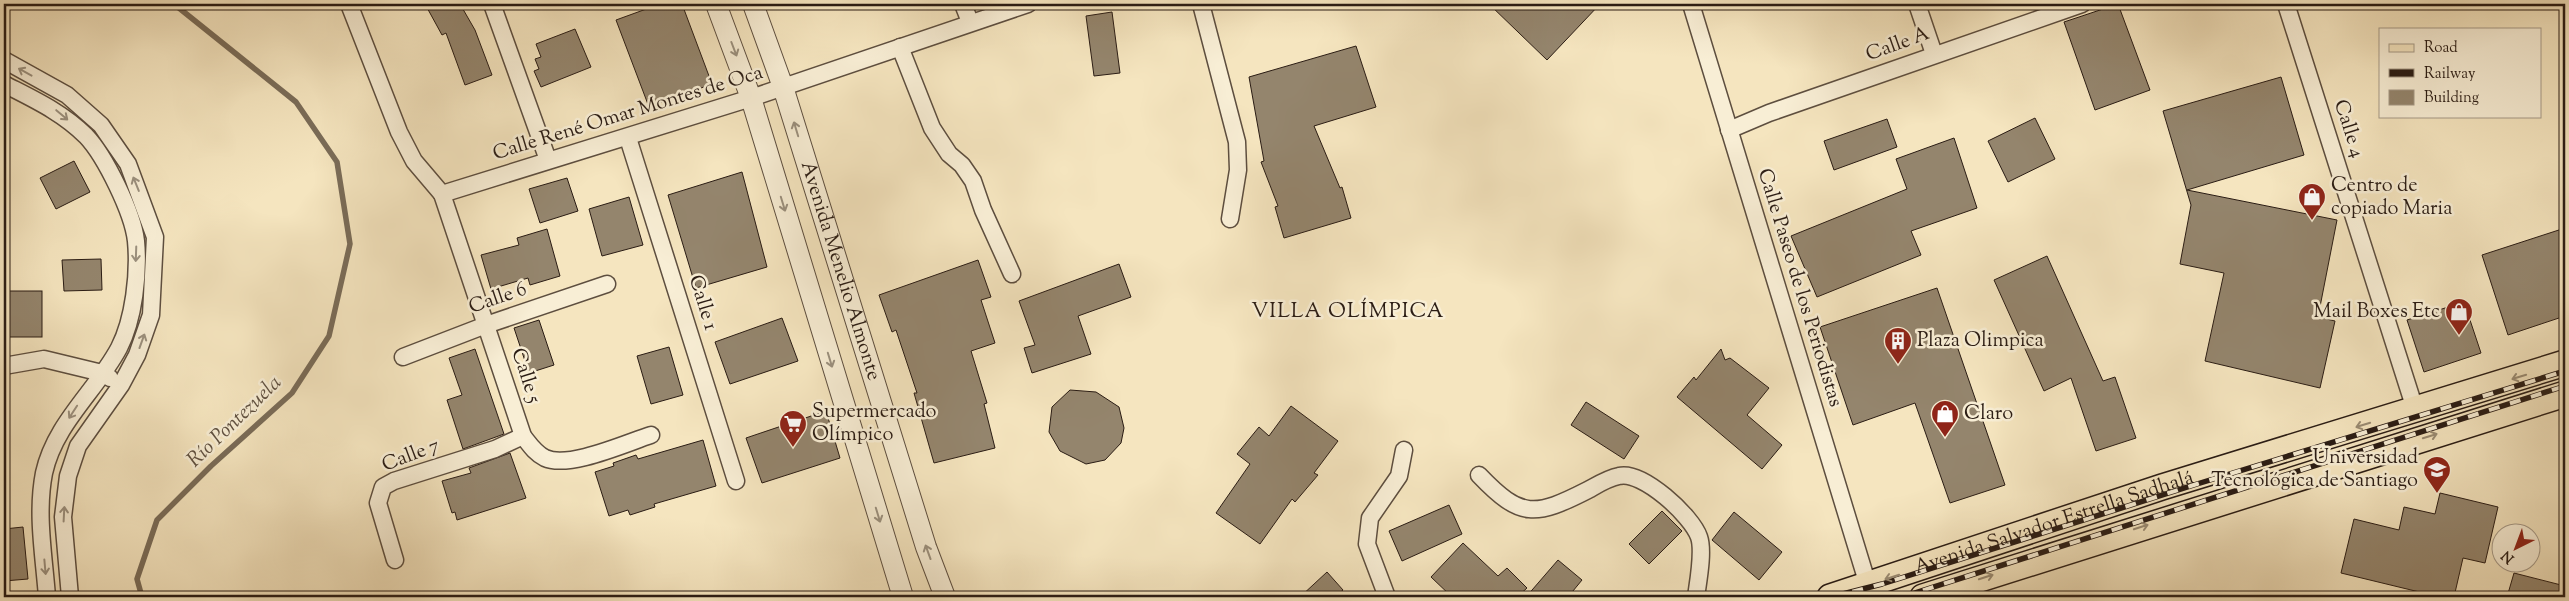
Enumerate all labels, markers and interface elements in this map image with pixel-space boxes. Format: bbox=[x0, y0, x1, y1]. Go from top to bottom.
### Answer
street label: Calle A bbox=[1862, 20, 1934, 70]
legend bbox=[2379, 28, 2542, 118]
text: Road bbox=[2424, 38, 2458, 59]
one-way arrow bbox=[730, 41, 739, 56]
street label: Calle René Omar Montes de Oca bbox=[489, 59, 767, 169]
text: Railway bbox=[2424, 64, 2476, 85]
one-way arrow bbox=[18, 66, 33, 76]
text: Building bbox=[2424, 88, 2479, 109]
street label: Calle 4 bbox=[2325, 96, 2371, 162]
one-way arrow bbox=[55, 110, 68, 121]
one-way arrow bbox=[791, 121, 801, 137]
street label: Avenida Menelio Almonte bbox=[792, 158, 888, 384]
street label: Calle Paseo de los Periodistas bbox=[1749, 165, 1849, 411]
place label: Centro de copiado Maria bbox=[2331, 172, 2453, 224]
one-way arrow bbox=[131, 177, 141, 192]
shop icon: Centro de copiado Maria bbox=[2297, 182, 2327, 221]
one-way arrow bbox=[778, 196, 788, 212]
one-way arrow bbox=[131, 246, 140, 262]
street label: Calle 1 bbox=[680, 272, 724, 334]
street label: Calle 6 bbox=[465, 276, 531, 322]
district label: VILLA OLÍMPICA bbox=[1251, 297, 1445, 327]
shop icon: Mail Boxes Etc bbox=[2444, 297, 2474, 336]
place label: Mail Boxes Etc bbox=[2313, 298, 2440, 327]
building icon: Plaza Olimpica bbox=[1883, 326, 1913, 365]
place label: Plaza Olimpica bbox=[1917, 327, 2044, 356]
one-way arrow bbox=[138, 334, 147, 350]
street label: Calle 5 bbox=[502, 345, 548, 407]
one-way arrow bbox=[826, 351, 836, 367]
water label: Río Pontezuela bbox=[181, 369, 289, 475]
one-way arrow bbox=[2511, 373, 2527, 382]
place label: Supermercado Olímpico bbox=[812, 398, 937, 450]
shop icon: Claro bbox=[1930, 399, 1960, 438]
place label: Claro bbox=[1964, 400, 2013, 429]
one-way arrow bbox=[68, 405, 78, 419]
supermarket icon: Supermercado Olímpico bbox=[778, 409, 808, 448]
one-way arrow bbox=[2356, 421, 2372, 431]
one-way arrow bbox=[2421, 431, 2437, 441]
street label: Calle 7 bbox=[378, 432, 444, 480]
place label: Universidad Tecnológica de Santiago bbox=[2211, 444, 2418, 496]
school or university icon: Universidad Tecnológica de Santiago bbox=[2422, 455, 2452, 494]
street label: Avenida Salvador Estrella Sadhalá bbox=[1911, 464, 2197, 583]
one-way arrow bbox=[60, 506, 69, 522]
one-way arrow bbox=[873, 507, 883, 523]
one-way arrow bbox=[2133, 522, 2149, 532]
north arrow bbox=[2492, 524, 2542, 574]
one-way arrow bbox=[923, 544, 932, 560]
text: N bbox=[2498, 545, 2519, 567]
one-way arrow bbox=[40, 559, 49, 575]
one-way arrow bbox=[1978, 572, 1994, 582]
one-way arrow bbox=[1885, 573, 1901, 582]

